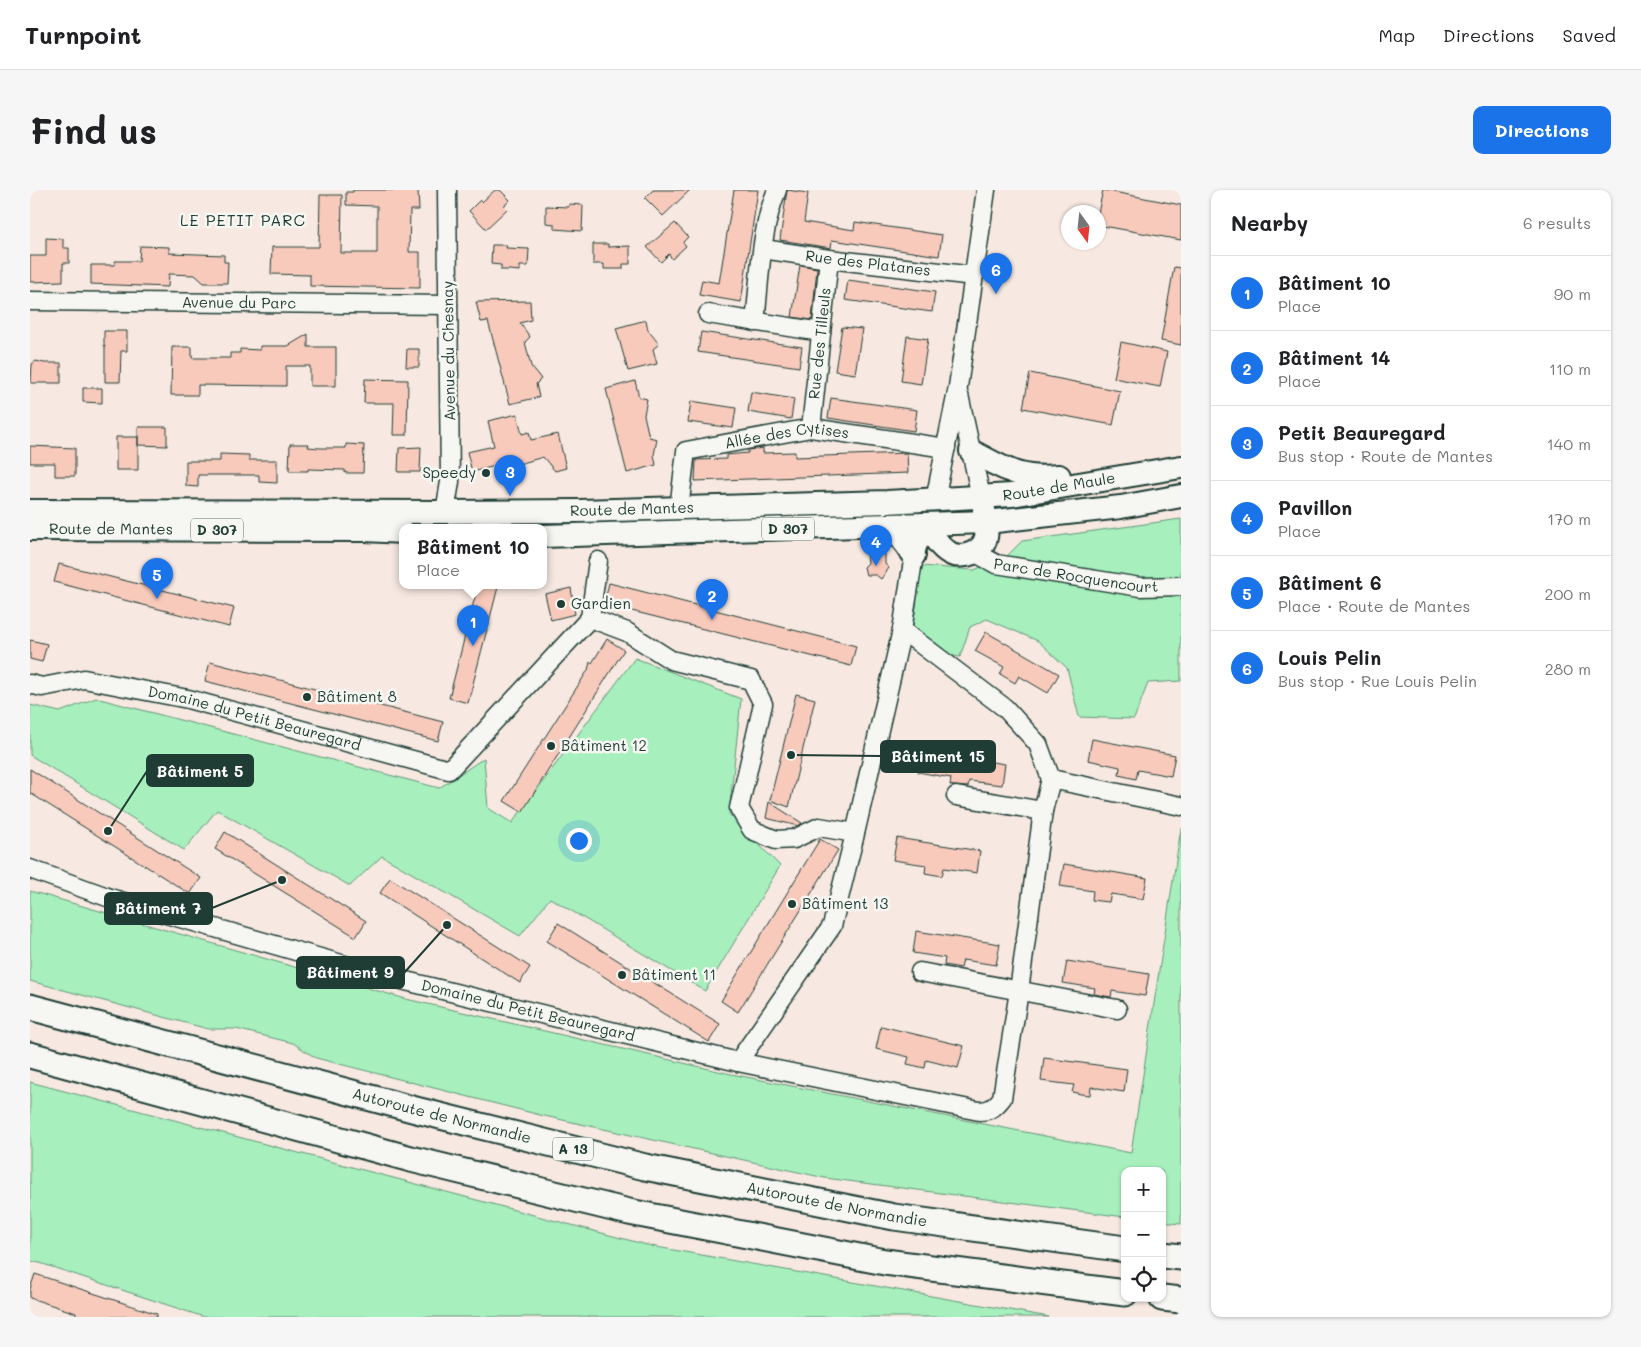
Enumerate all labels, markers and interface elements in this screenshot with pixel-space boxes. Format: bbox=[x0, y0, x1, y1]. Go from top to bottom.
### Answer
text: Turnpoint bbox=[25, 19, 141, 50]
text: Map bbox=[1378, 23, 1415, 47]
text: Directions bbox=[1443, 23, 1535, 47]
text: Saved bbox=[1563, 23, 1616, 47]
button: Directions bbox=[1473, 106, 1611, 154]
text: Find us bbox=[30, 107, 157, 153]
north arrow bbox=[1061, 205, 1106, 250]
district label: LE PETIT PARC bbox=[180, 209, 306, 230]
text: Nearby bbox=[1231, 209, 1308, 236]
text: 6 results bbox=[1523, 212, 1591, 233]
street label: Rue des Platanes bbox=[804, 245, 932, 280]
pin: 6 bbox=[980, 253, 1012, 294]
text: Bâtiment 10 bbox=[1278, 270, 1391, 295]
street label: Avenue du Chesnay bbox=[437, 280, 459, 421]
text: 1 bbox=[1243, 283, 1251, 304]
text: 90 m bbox=[1554, 283, 1591, 304]
street label: Rue des Tilleuls bbox=[803, 287, 835, 400]
street label: Avenue du Parc bbox=[182, 291, 296, 313]
text: Place bbox=[1278, 295, 1321, 316]
text: Bâtiment 14 bbox=[1278, 345, 1390, 370]
text: 2 bbox=[1243, 358, 1251, 379]
text: 110 m bbox=[1549, 358, 1591, 379]
text: Place bbox=[1278, 370, 1321, 391]
street label: Allée des Cytises bbox=[723, 417, 851, 453]
text: Petit Beauregard bbox=[1278, 420, 1445, 445]
text: 3 bbox=[1242, 433, 1252, 454]
text: 140 m bbox=[1547, 433, 1591, 454]
text: Bus stop · Route de Mantes bbox=[1278, 445, 1493, 466]
pin: 3 bbox=[494, 455, 526, 496]
place label: Speedy bbox=[422, 462, 476, 482]
marker: Speedy bbox=[480, 467, 492, 479]
street label: Route de Maule bbox=[1002, 467, 1117, 504]
text: Pavillon bbox=[1278, 495, 1352, 520]
street label: Route de Mantes bbox=[570, 497, 694, 520]
text: 4 bbox=[1242, 508, 1252, 529]
text: 170 m bbox=[1547, 508, 1591, 529]
street label: Route de Mantes bbox=[49, 518, 173, 538]
road number: D 307 bbox=[191, 518, 243, 542]
road number: D 307 bbox=[762, 518, 814, 540]
text: Place bbox=[1278, 520, 1321, 541]
popup bbox=[399, 524, 547, 589]
pin: 4 bbox=[860, 525, 892, 566]
text: Bâtiment 10 bbox=[417, 534, 529, 559]
street label: Parc de Rocquencourt bbox=[992, 553, 1158, 597]
pin: 5 bbox=[141, 558, 173, 599]
text: Place bbox=[417, 559, 460, 580]
text: Bâtiment 6 bbox=[1278, 570, 1381, 595]
pin: 2 bbox=[696, 579, 728, 620]
text: 5 bbox=[1242, 583, 1252, 604]
text: 200 m bbox=[1544, 583, 1591, 604]
place label: Gardien bbox=[571, 593, 631, 613]
text: Place · Route de Mantes bbox=[1278, 595, 1470, 616]
marker: Gardien bbox=[555, 598, 567, 610]
pin: 1 bbox=[457, 605, 489, 646]
text: Louis Pelin bbox=[1278, 645, 1381, 670]
text: 6 bbox=[1242, 658, 1252, 679]
text: 280 m bbox=[1545, 658, 1591, 679]
text: Bus stop · Rue Louis Pelin bbox=[1278, 670, 1477, 691]
street label: Domaine du Petit Beauregard bbox=[146, 681, 363, 755]
place label: Bâtiment 8 bbox=[317, 686, 397, 706]
marker: Bâtiment 8 bbox=[301, 691, 313, 703]
place label: Bâtiment 12 bbox=[561, 735, 647, 755]
marker: Bâtiment 12 bbox=[545, 740, 557, 752]
callout: Bâtiment 15 bbox=[881, 741, 995, 772]
text: Bâtiment 15 bbox=[891, 745, 985, 766]
callout: Bâtiment 5 bbox=[147, 755, 253, 786]
text: Bâtiment 5 bbox=[157, 760, 243, 781]
your location bbox=[566, 828, 592, 854]
callout: Bâtiment 7 bbox=[105, 893, 212, 924]
place label: Bâtiment 13 bbox=[802, 893, 889, 913]
text: Bâtiment 7 bbox=[115, 897, 201, 918]
marker: Bâtiment 13 bbox=[786, 898, 798, 910]
callout: Bâtiment 9 bbox=[297, 957, 404, 988]
text: Bâtiment 9 bbox=[306, 961, 394, 982]
place label: Bâtiment 11 bbox=[632, 964, 716, 984]
marker: Bâtiment 11 bbox=[616, 969, 628, 981]
street label: Domaine du Petit Beauregard bbox=[419, 974, 637, 1045]
street label: Autoroute de Normandie bbox=[351, 1083, 533, 1147]
road number: A 13 bbox=[553, 1138, 593, 1161]
map controls bbox=[1121, 1167, 1166, 1302]
button: + bbox=[1121, 1167, 1166, 1212]
street label: Autoroute de Normandie bbox=[745, 1177, 929, 1230]
button: − bbox=[1121, 1212, 1166, 1257]
button: locate bbox=[1121, 1257, 1166, 1302]

